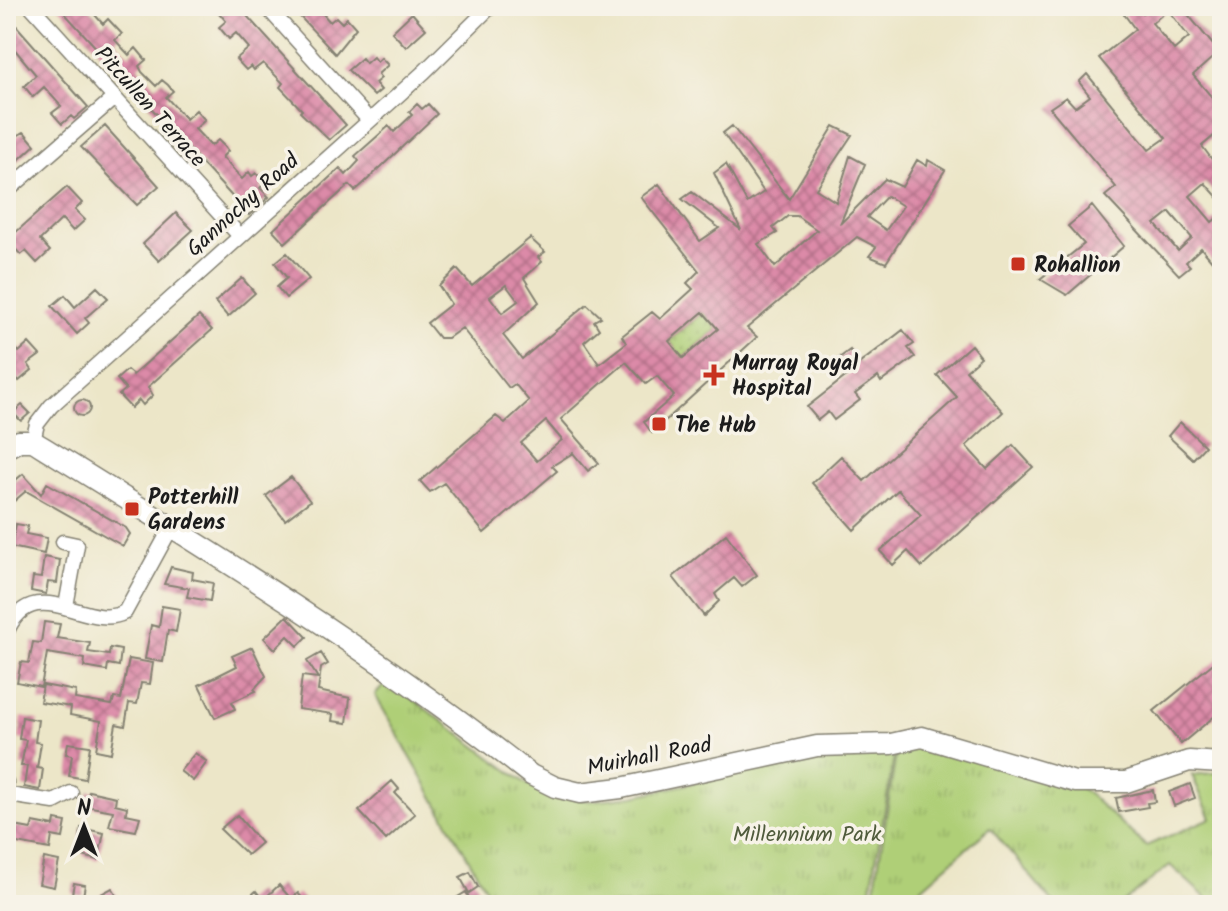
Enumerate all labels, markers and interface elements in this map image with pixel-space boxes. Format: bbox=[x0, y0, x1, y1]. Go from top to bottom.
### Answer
street label: Pitcullen Terrace bbox=[85, 39, 214, 177]
street label: Gannochy Road bbox=[179, 145, 309, 266]
place label: Rohallion bbox=[1034, 249, 1121, 284]
marker: Rohallion bbox=[1009, 255, 1027, 273]
place label: Murray Royal Hospital bbox=[732, 347, 858, 407]
marker: Murray Royal Hospital bbox=[703, 364, 725, 386]
place label: The Hub bbox=[675, 409, 756, 444]
marker: The Hub bbox=[650, 415, 668, 433]
place label: Potterhill Gardens bbox=[148, 481, 239, 541]
marker: Potterhill Gardens bbox=[123, 500, 141, 518]
street label: Muirhall Road bbox=[584, 728, 716, 787]
north arrow bbox=[44, 787, 124, 867]
text: N bbox=[77, 792, 91, 827]
park label: Millennium Park bbox=[733, 818, 882, 853]

